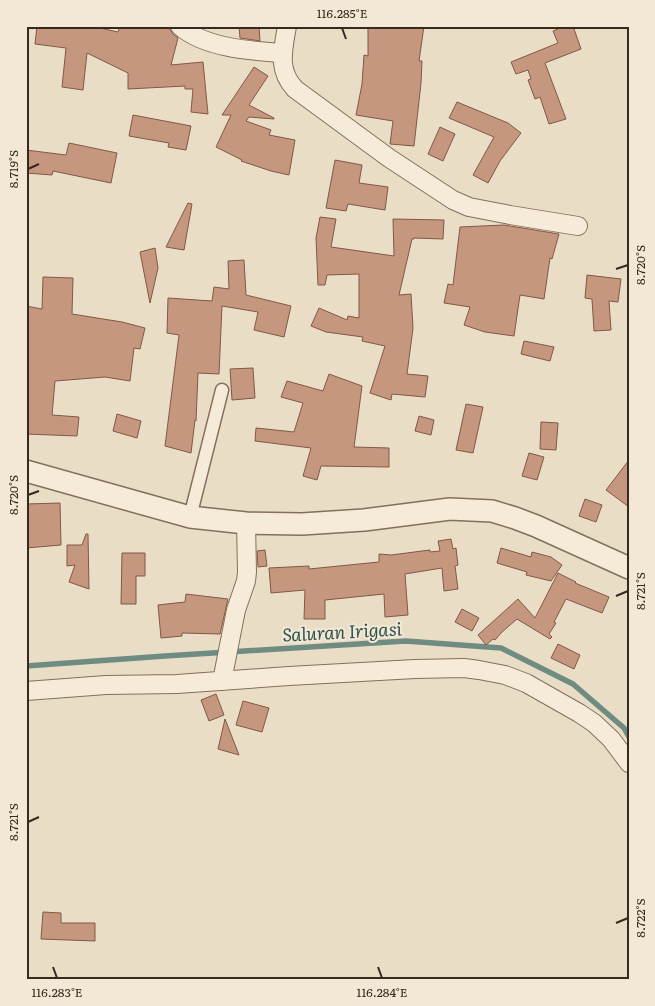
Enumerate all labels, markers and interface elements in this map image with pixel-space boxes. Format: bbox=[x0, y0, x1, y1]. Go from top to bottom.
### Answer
text: 116.285°E bbox=[317, 4, 368, 22]
text: 8.719°S bbox=[4, 150, 22, 188]
text: 8.720°S bbox=[631, 245, 649, 285]
text: 8.720°S bbox=[4, 475, 22, 515]
text: 8.721°S bbox=[631, 572, 649, 610]
water label: Saluran Irigasi bbox=[282, 614, 403, 648]
text: 8.721°S bbox=[4, 803, 22, 841]
text: 8.722°S bbox=[631, 898, 649, 938]
text: 116.283°E bbox=[31, 983, 83, 1001]
text: 116.284°E bbox=[357, 983, 408, 1001]

